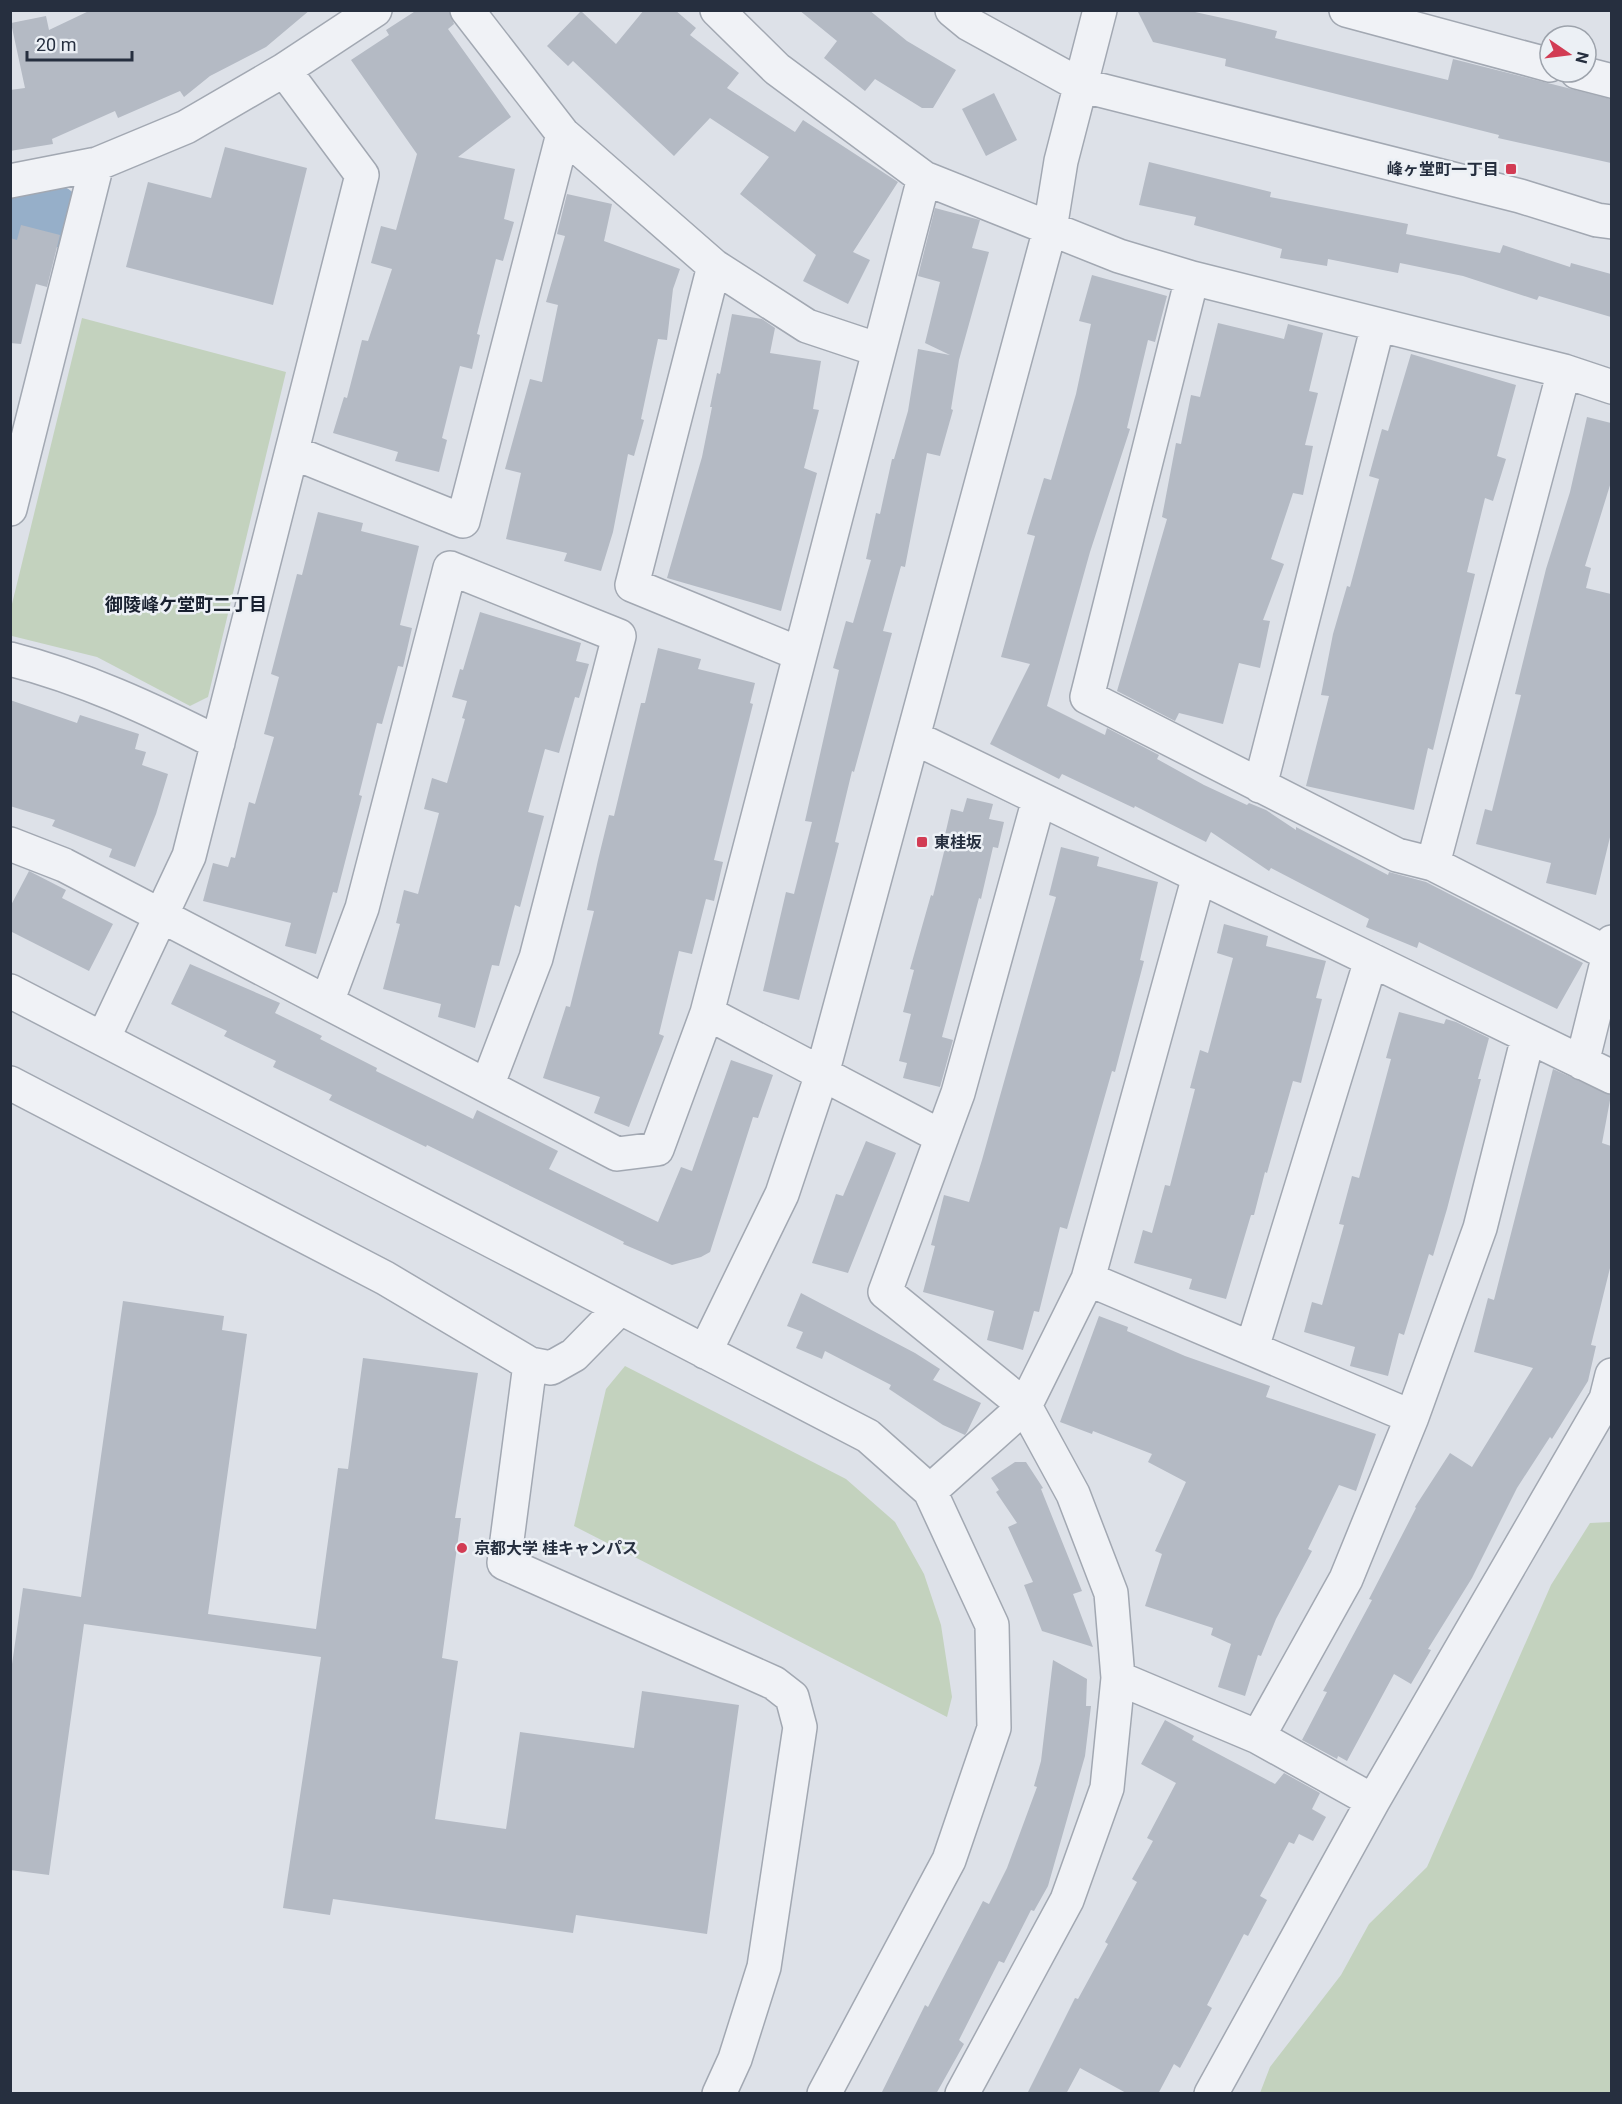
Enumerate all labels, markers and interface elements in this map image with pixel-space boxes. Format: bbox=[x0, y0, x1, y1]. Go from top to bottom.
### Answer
scale bar bbox=[27, 24, 132, 62]
north arrow bbox=[1538, 24, 1598, 84]
text: 20 m bbox=[36, 34, 76, 55]
text: N bbox=[1571, 50, 1593, 65]
place label: 峰ヶ堂町一丁目 bbox=[1387, 160, 1499, 179]
marker: 峰ヶ堂町一丁目 bbox=[1504, 162, 1518, 176]
district label: 御陵峰ケ堂町二丁目 bbox=[104, 594, 267, 615]
place label: 東桂坂 bbox=[934, 833, 982, 852]
marker: 東桂坂 bbox=[915, 835, 929, 849]
place label: 京都大学 桂キャンパス bbox=[474, 1539, 638, 1558]
marker: 京都大学 桂キャンパス bbox=[455, 1541, 469, 1555]

